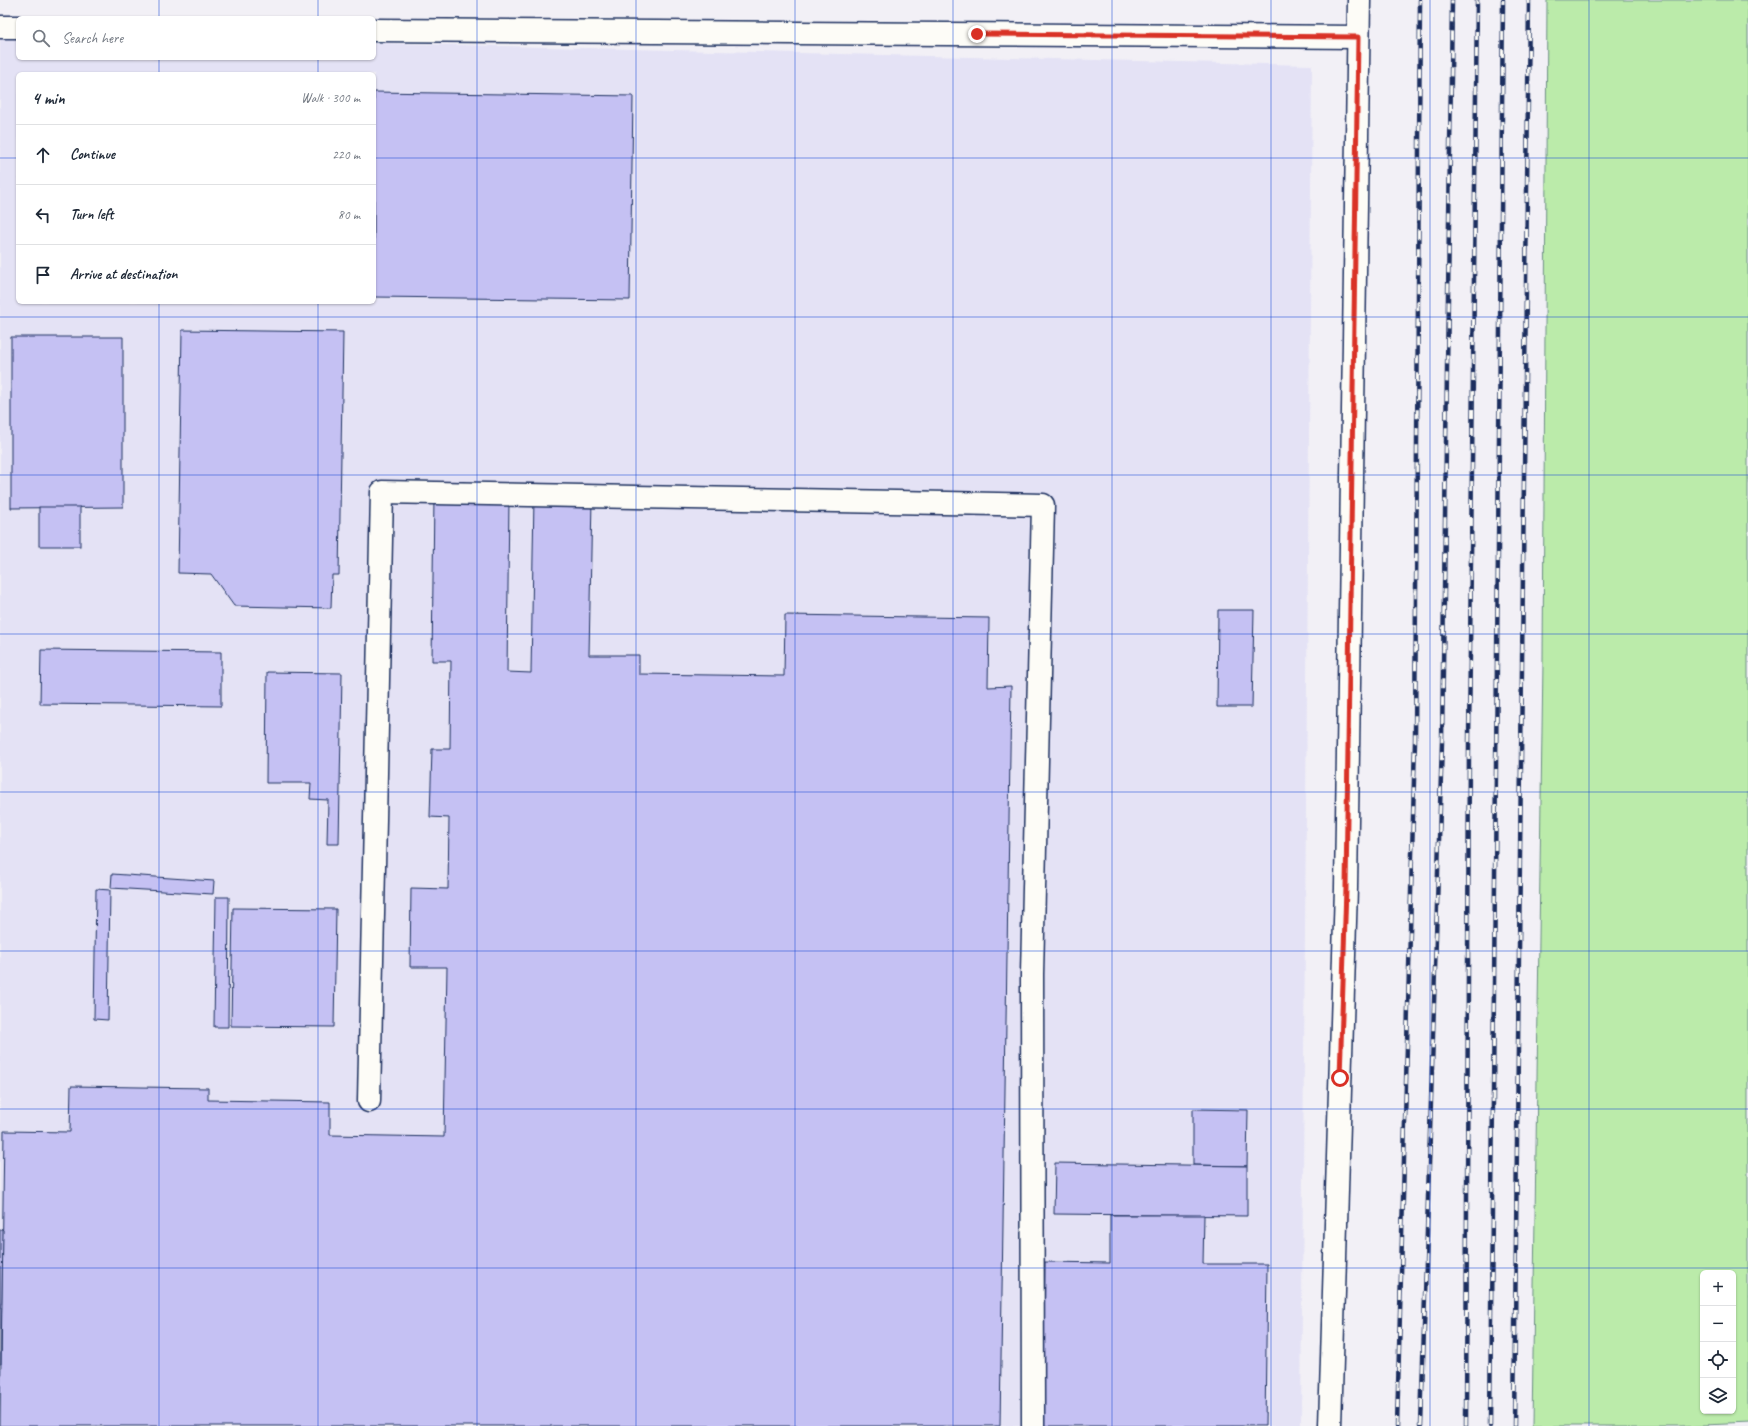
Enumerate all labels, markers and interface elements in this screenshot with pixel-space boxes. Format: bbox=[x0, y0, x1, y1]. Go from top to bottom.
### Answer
search box bbox=[16, 16, 376, 60]
route end bbox=[968, 25, 986, 43]
icon: search bbox=[30, 27, 52, 49]
text: Search here bbox=[62, 29, 123, 48]
text: 4 min bbox=[32, 88, 65, 109]
text: Walk · 300 m bbox=[301, 90, 360, 106]
icon: ahead bbox=[32, 144, 54, 166]
text: Continue bbox=[70, 145, 115, 164]
text: 220 m bbox=[332, 147, 360, 163]
icon: left bbox=[32, 204, 54, 226]
text: Turn left bbox=[70, 205, 113, 224]
text: 80 m bbox=[338, 207, 360, 223]
icon: arrive bbox=[32, 264, 54, 286]
text: Arrive at destination bbox=[70, 265, 177, 284]
route start bbox=[1331, 1069, 1349, 1087]
map controls bbox=[1700, 1270, 1736, 1414]
button: + bbox=[1700, 1270, 1736, 1306]
button: − bbox=[1700, 1306, 1736, 1342]
button: locate bbox=[1700, 1342, 1736, 1378]
button: layers bbox=[1700, 1378, 1736, 1414]

